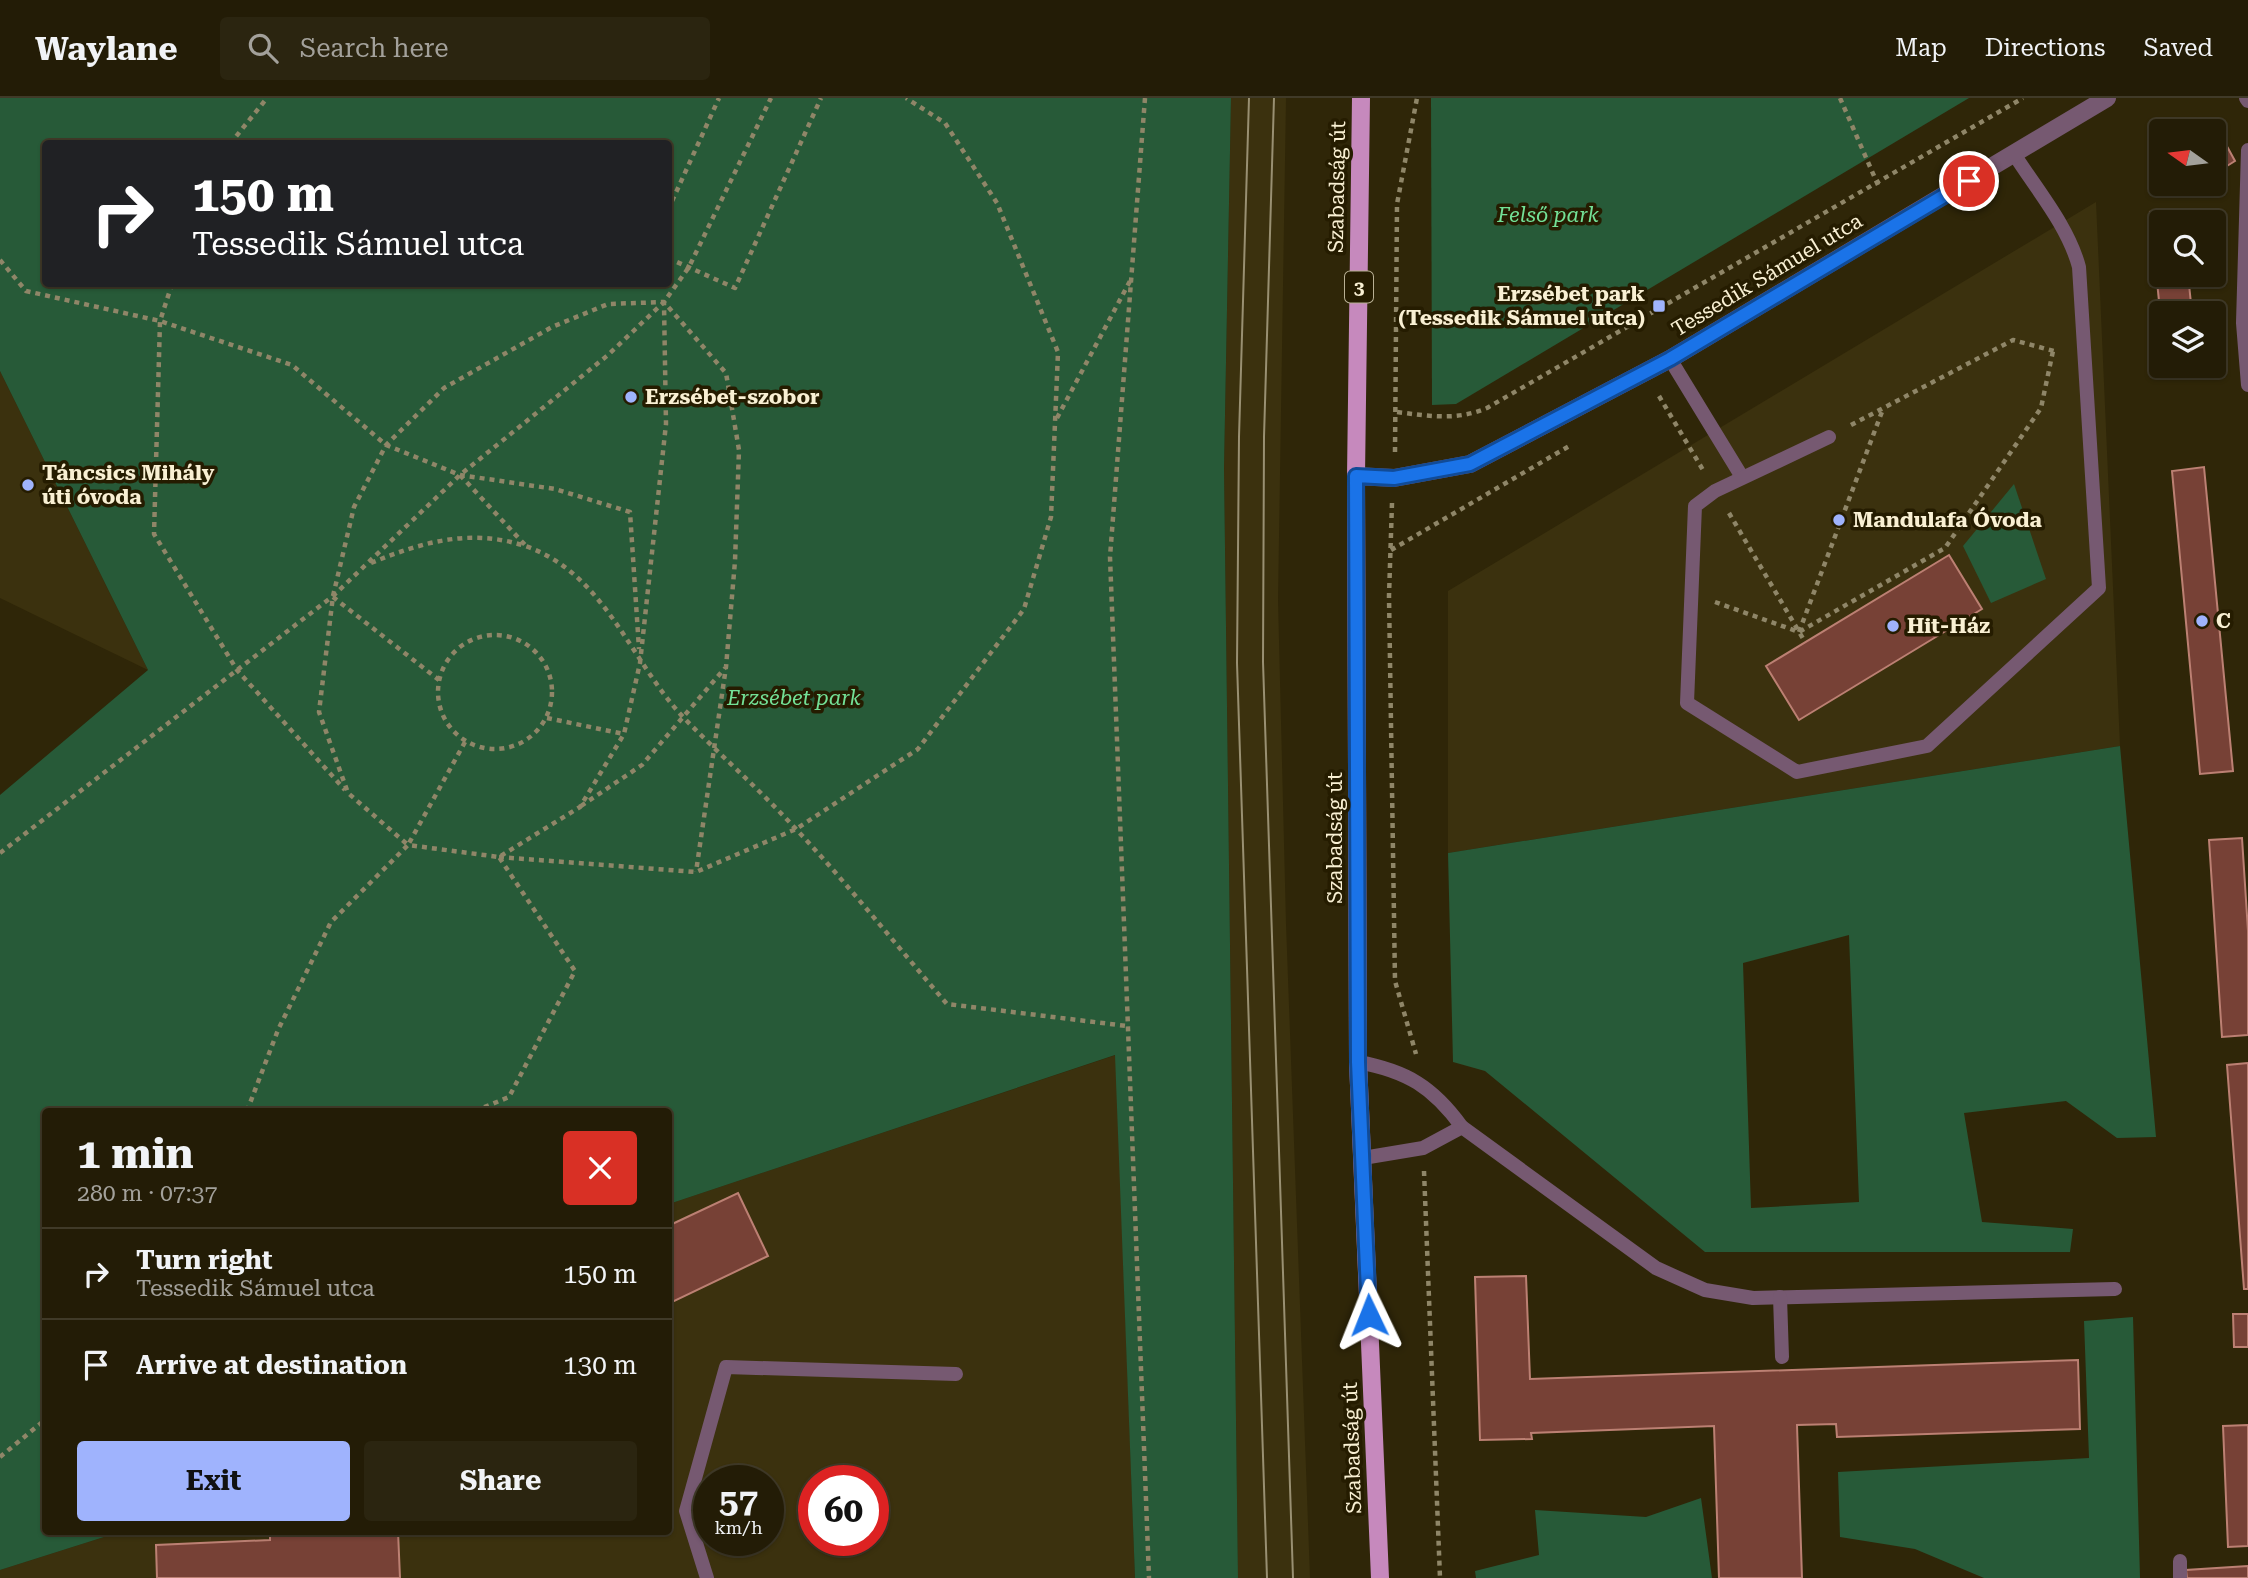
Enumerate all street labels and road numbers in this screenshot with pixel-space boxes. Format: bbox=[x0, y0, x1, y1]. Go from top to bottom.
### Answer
street label: Szabadság út bbox=[1324, 121, 1350, 253]
street label: Tessedik Sámuel utca bbox=[1667, 208, 1867, 341]
road number: 3 bbox=[1345, 272, 1373, 302]
street label: Szabadság út bbox=[1323, 772, 1347, 904]
street label: Szabadság út bbox=[1338, 1382, 1366, 1514]

